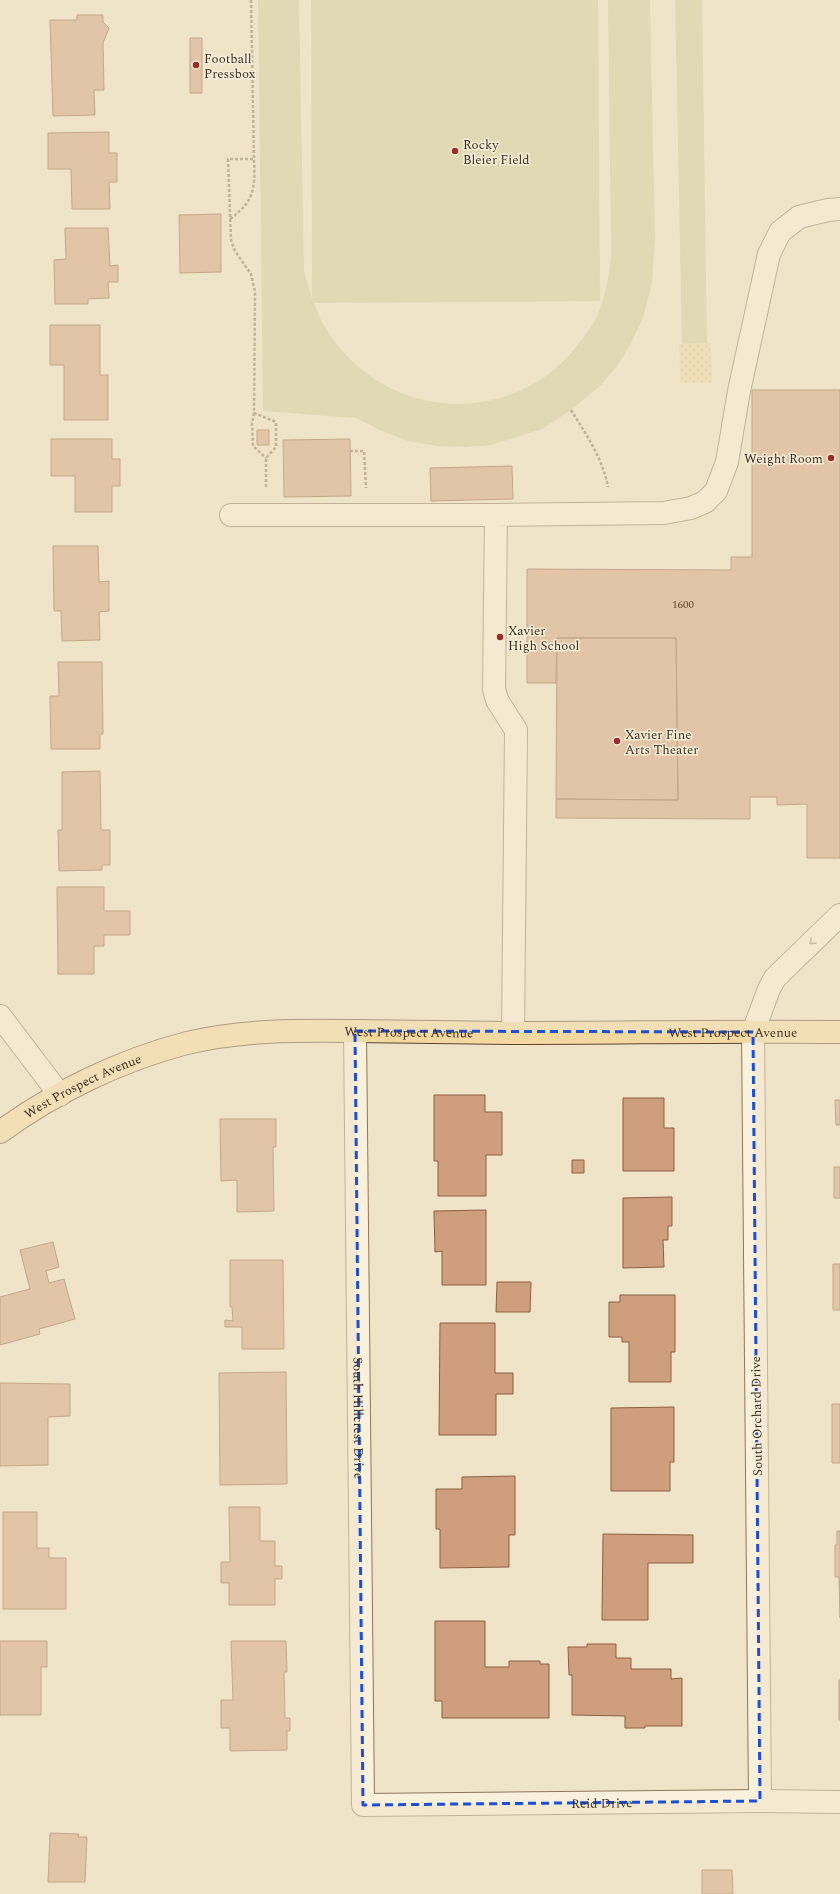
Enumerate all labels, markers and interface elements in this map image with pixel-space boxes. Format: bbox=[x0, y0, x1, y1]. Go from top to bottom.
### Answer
place label: Football Pressbox bbox=[204, 49, 256, 84]
marker: Football Pressbox bbox=[191, 60, 201, 70]
place label: Rocky Bleier Field bbox=[463, 135, 530, 170]
marker: Rocky Bleier Field bbox=[450, 146, 460, 156]
place label: Weight Room bbox=[744, 449, 823, 469]
marker: Weight Room bbox=[826, 453, 836, 463]
house number: 1600 bbox=[672, 596, 694, 613]
place label: Xavier High School bbox=[508, 621, 579, 656]
marker: Xavier High School bbox=[495, 632, 505, 642]
place label: Xavier Fine Arts Theater bbox=[625, 725, 698, 760]
marker: Xavier Fine Arts Theater bbox=[612, 736, 622, 746]
one-way arrow bbox=[809, 938, 817, 945]
street label: West Prospect Avenue bbox=[344, 1022, 473, 1043]
street label: West Prospect Avenue bbox=[668, 1023, 797, 1043]
street label: West Prospect Avenue bbox=[20, 1049, 144, 1124]
street label: South Orchard Drive bbox=[746, 1356, 768, 1476]
street label: South Hillcrest Drive bbox=[347, 1357, 369, 1479]
street label: Reid Drive bbox=[571, 1793, 633, 1814]

